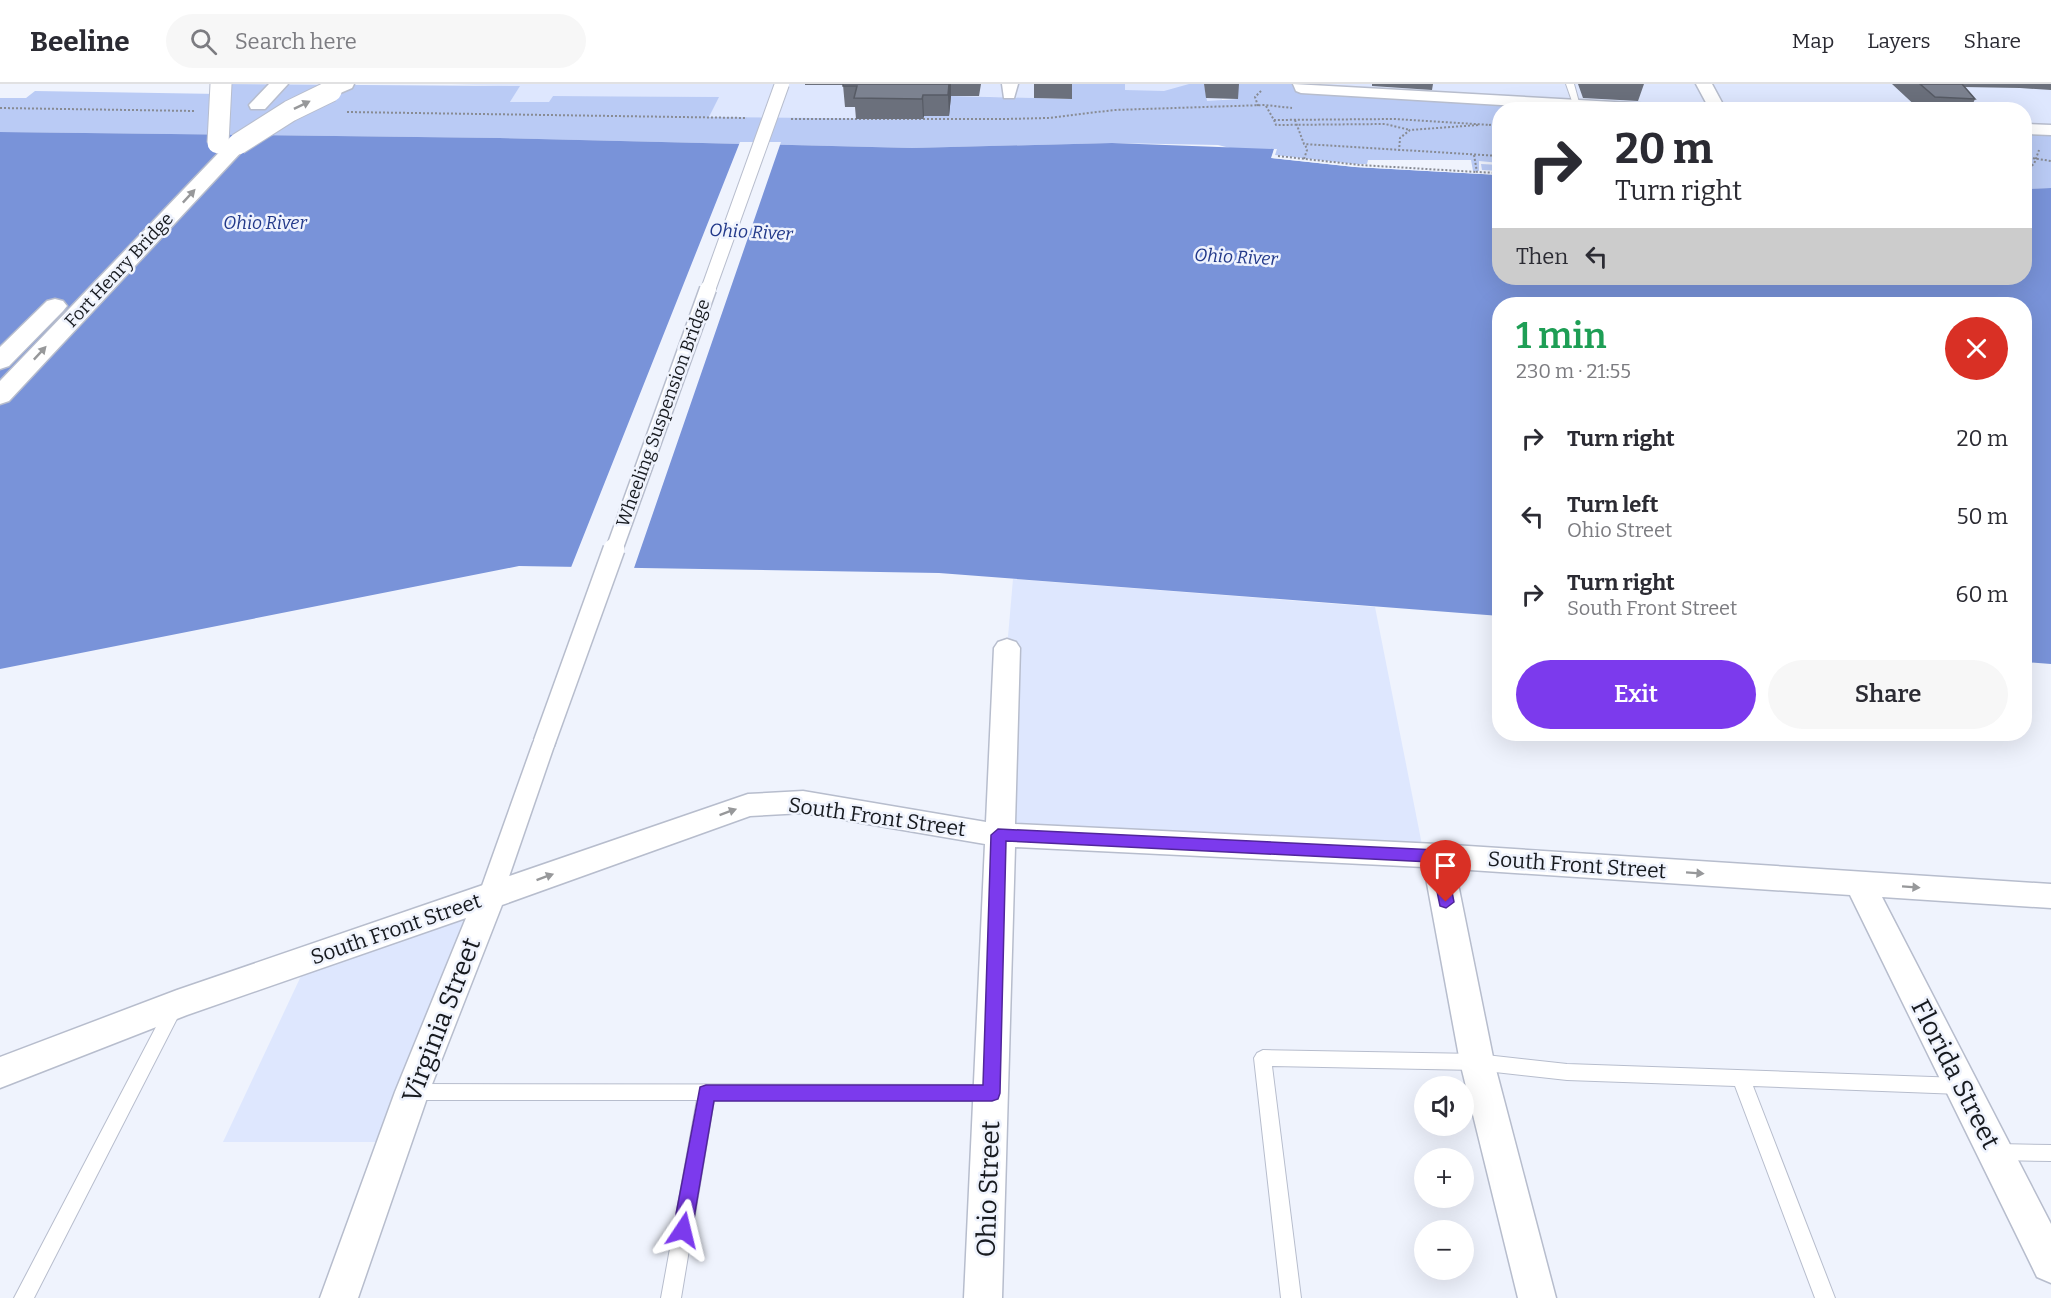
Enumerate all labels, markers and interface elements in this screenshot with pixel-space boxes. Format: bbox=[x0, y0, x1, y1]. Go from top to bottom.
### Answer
search box bbox=[166, 14, 586, 68]
text: Beeline bbox=[30, 25, 130, 58]
icon: search bbox=[187, 25, 220, 58]
text: Search here bbox=[235, 28, 357, 55]
text: Map bbox=[1792, 28, 1834, 54]
text: Layers bbox=[1867, 28, 1931, 54]
text: Share bbox=[1964, 28, 2021, 54]
one-way arrow bbox=[293, 101, 310, 110]
text: 20 m bbox=[1615, 124, 1713, 174]
icon: right bbox=[1516, 126, 1594, 204]
text: Turn right bbox=[1615, 175, 1742, 207]
one-way arrow bbox=[181, 190, 195, 204]
street label: Fort Henry Bridge bbox=[60, 208, 178, 332]
water label: Ohio River bbox=[223, 212, 307, 234]
water label: Ohio River bbox=[709, 219, 794, 245]
icon: left bbox=[1580, 240, 1613, 273]
text: Then bbox=[1516, 243, 1568, 270]
water label: Ohio River bbox=[1194, 244, 1279, 270]
street label: Wheeling Suspension Bridge bbox=[611, 296, 715, 530]
text: 1 min bbox=[1516, 314, 1607, 358]
button: close bbox=[1945, 317, 2008, 380]
one-way arrow bbox=[33, 346, 47, 361]
text: 230 m · 21:55 bbox=[1516, 359, 1631, 383]
icon: right bbox=[1516, 422, 1549, 455]
text: Turn right bbox=[1567, 425, 1675, 452]
text: 20 m bbox=[1957, 425, 2008, 452]
text: Turn left bbox=[1567, 491, 1659, 518]
icon: left bbox=[1516, 500, 1549, 533]
text: 50 m bbox=[1957, 503, 2008, 530]
text: Ohio Street bbox=[1567, 518, 1672, 542]
text: Turn right bbox=[1567, 569, 1675, 596]
icon: right bbox=[1516, 578, 1549, 611]
text: 60 m bbox=[1956, 581, 2008, 608]
text: South Front Street bbox=[1567, 596, 1737, 620]
button: Exit bbox=[1516, 660, 1756, 729]
button: Share bbox=[1768, 660, 2008, 729]
street label: South Front Street bbox=[787, 792, 968, 842]
one-way arrow bbox=[719, 806, 737, 816]
pin bbox=[1420, 840, 1471, 902]
street label: South Front Street bbox=[1487, 846, 1667, 884]
icon: arrive bbox=[1429, 849, 1462, 882]
one-way arrow bbox=[1686, 868, 1705, 878]
one-way arrow bbox=[536, 872, 554, 882]
one-way arrow bbox=[1901, 882, 1920, 892]
street label: South Front Street bbox=[307, 887, 485, 970]
street label: Virginia Street bbox=[396, 933, 487, 1107]
street label: Florida Street bbox=[1905, 994, 2007, 1155]
map controls bbox=[1414, 1076, 1474, 1280]
button: sound bbox=[1414, 1076, 1474, 1136]
street label: Ohio Street bbox=[971, 1120, 1006, 1258]
button: + bbox=[1414, 1148, 1474, 1208]
position arrow bbox=[651, 1198, 715, 1262]
button: − bbox=[1414, 1220, 1474, 1280]

